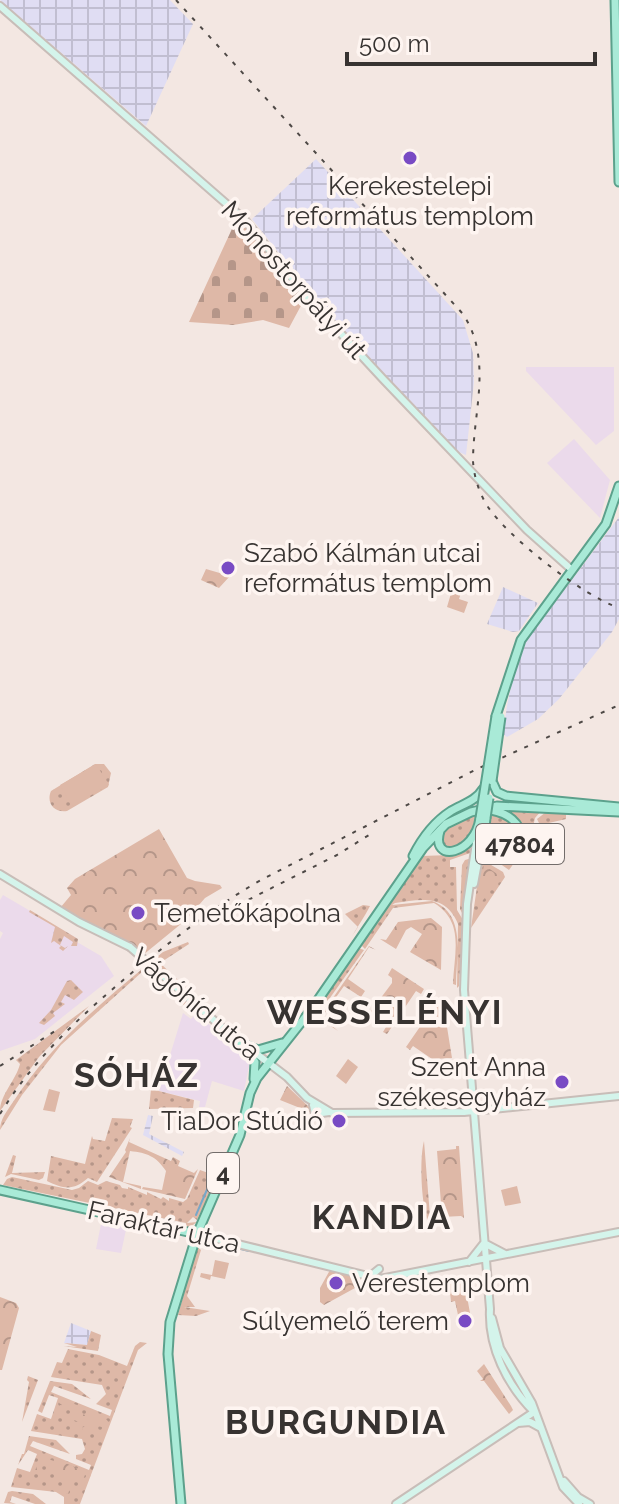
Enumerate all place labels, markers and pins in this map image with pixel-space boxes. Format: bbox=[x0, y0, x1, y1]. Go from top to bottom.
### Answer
marker: Kerekestelepi református templom bbox=[401, 149, 419, 167]
place label: Kerekestelepi református templom bbox=[286, 171, 534, 231]
place label: Szabó Kálmán utcai református templom bbox=[244, 538, 492, 598]
marker: Szabó Kálmán utcai református templom bbox=[219, 559, 237, 577]
place label: Temetőkápolna bbox=[154, 898, 341, 928]
marker: Temetőkápolna bbox=[129, 904, 147, 922]
place label: Szent Anna székesegyház bbox=[377, 1052, 546, 1112]
marker: Szent Anna székesegyház bbox=[553, 1073, 571, 1091]
place label: TiaDor Stúdió bbox=[161, 1106, 323, 1136]
marker: TiaDor Stúdió bbox=[330, 1112, 348, 1130]
place label: Verestemplom bbox=[352, 1268, 530, 1298]
marker: Verestemplom bbox=[327, 1274, 345, 1292]
place label: Súlyemelő terem bbox=[242, 1306, 449, 1336]
marker: Súlyemelő terem bbox=[456, 1312, 474, 1330]

